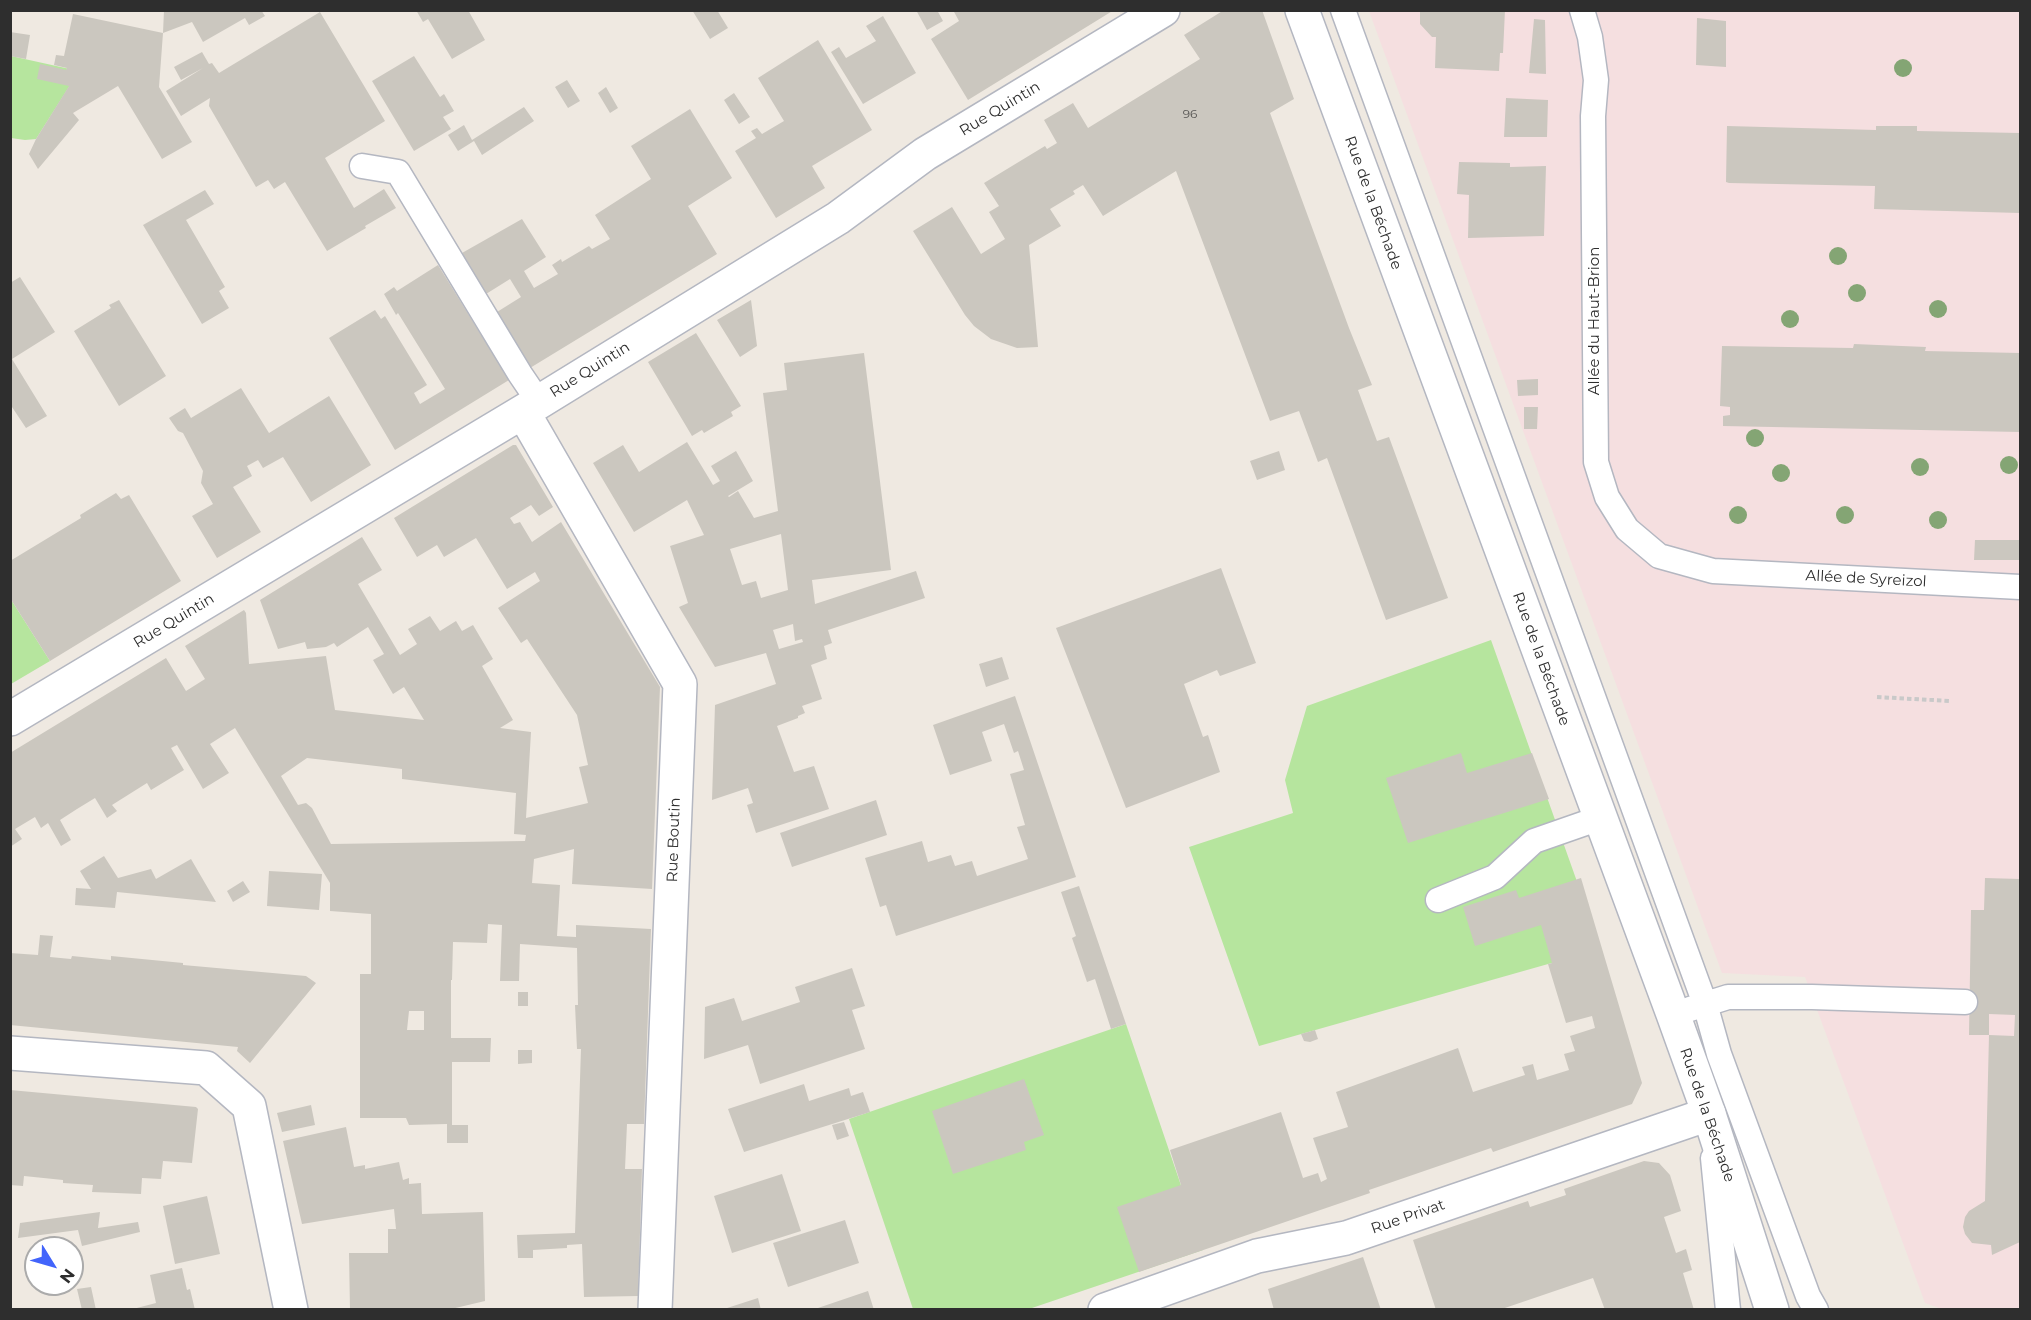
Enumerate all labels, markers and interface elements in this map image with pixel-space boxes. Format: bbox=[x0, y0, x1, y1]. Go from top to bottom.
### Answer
street label: Rue Quintin bbox=[956, 78, 1044, 140]
house number: 96 bbox=[1183, 107, 1197, 121]
street label: Rue de la Béchade bbox=[1340, 134, 1406, 272]
street label: Allée du Haut-Brion bbox=[1586, 247, 1604, 395]
street label: Rue Quintin bbox=[547, 338, 633, 402]
street label: Allée de Syreizol bbox=[1805, 567, 1927, 591]
street label: Rue Quintin bbox=[130, 590, 218, 652]
street label: Rue de la Béchade bbox=[1508, 590, 1574, 728]
street label: Rue Boutin bbox=[664, 797, 684, 883]
street label: Rue de la Béchade bbox=[1676, 1046, 1738, 1184]
street label: Rue Privat bbox=[1369, 1196, 1447, 1238]
north arrow bbox=[24, 1236, 84, 1296]
text: N bbox=[56, 1265, 79, 1287]

